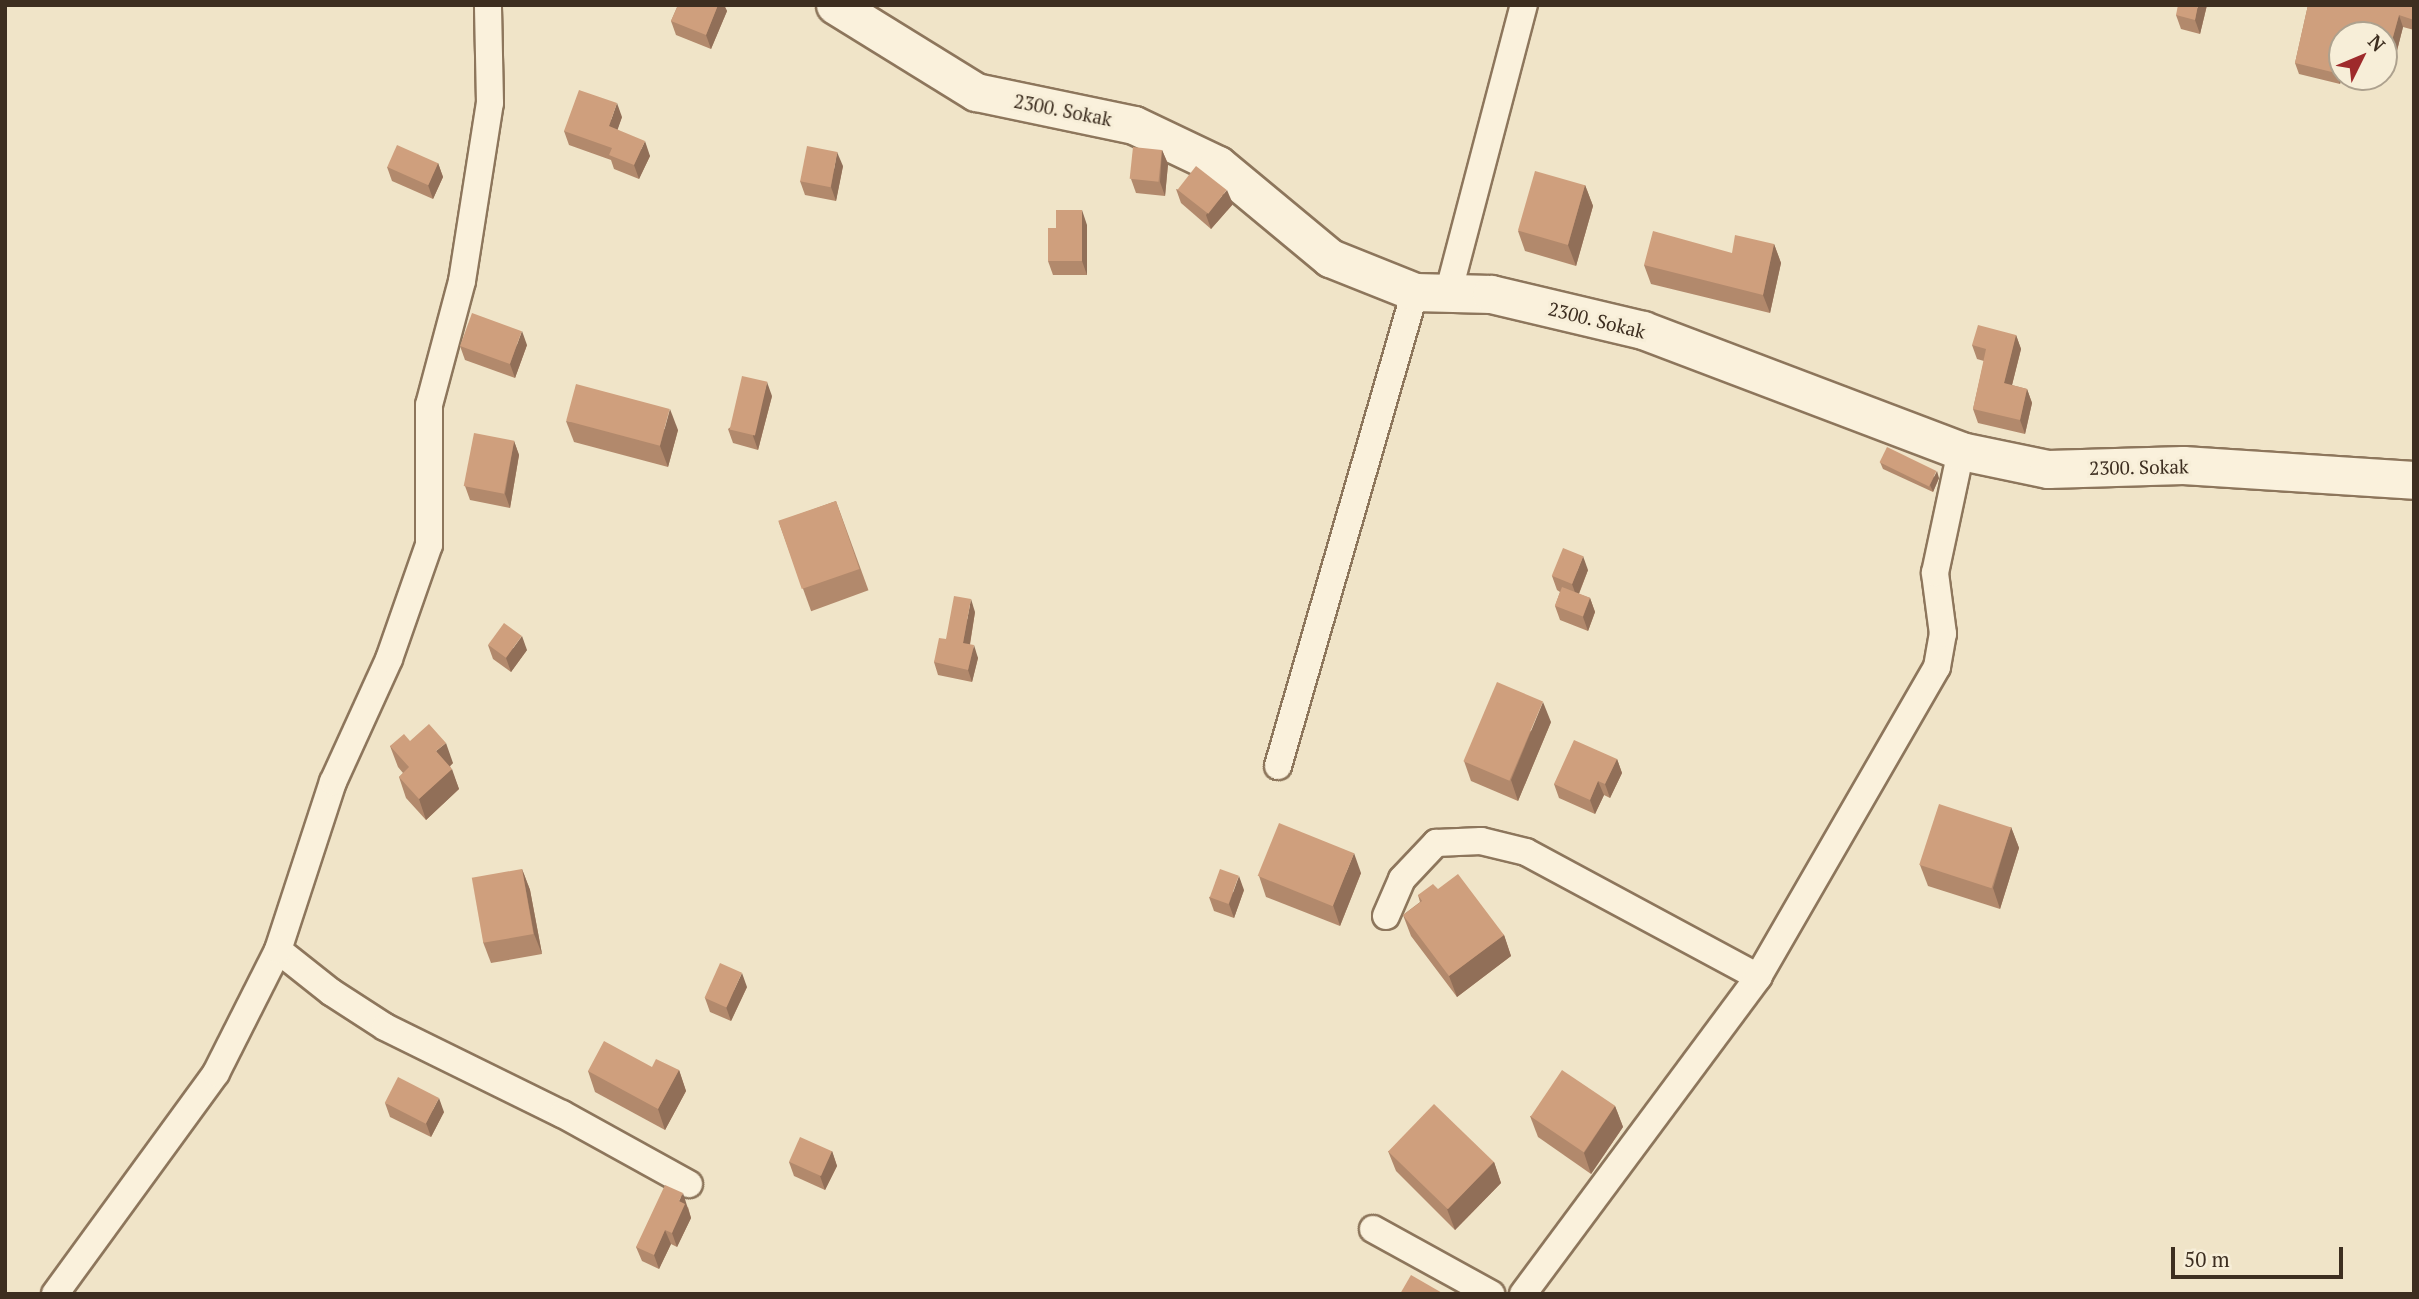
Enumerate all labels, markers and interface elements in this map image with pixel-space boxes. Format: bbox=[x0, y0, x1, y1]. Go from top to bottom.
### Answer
north arrow bbox=[2328, 21, 2398, 91]
text: N bbox=[2363, 29, 2391, 56]
street label: 2300. Sokak bbox=[1012, 89, 1114, 131]
street label: 2300. Sokak bbox=[1546, 297, 1648, 343]
street label: 2300. Sokak bbox=[2089, 455, 2189, 479]
scale bar bbox=[2174, 1232, 2346, 1276]
text: 50 m bbox=[2184, 1245, 2230, 1273]

